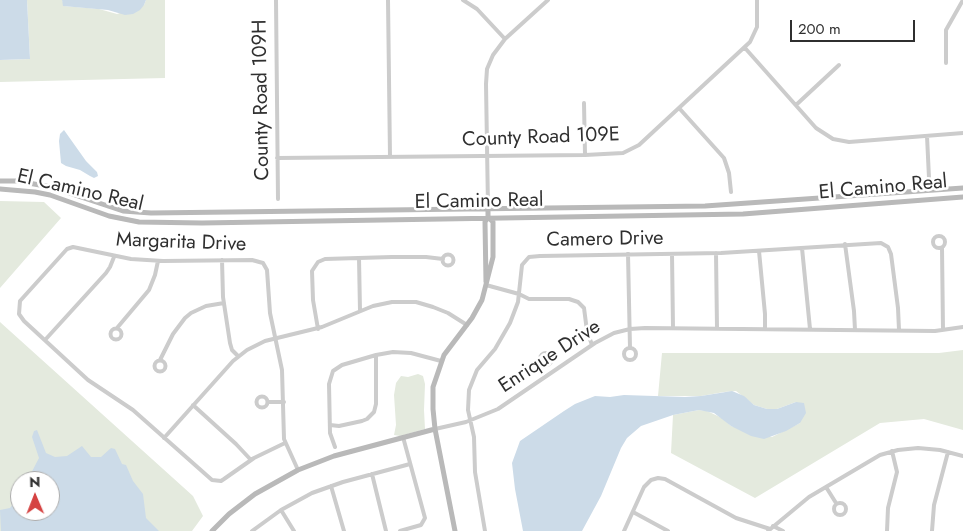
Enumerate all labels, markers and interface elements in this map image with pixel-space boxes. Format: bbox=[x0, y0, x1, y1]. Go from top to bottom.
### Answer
scale bar bbox=[793, 10, 918, 42]
text: 200 m bbox=[798, 18, 841, 40]
street label: County Road 109H bbox=[249, 19, 275, 181]
street label: County Road 109E bbox=[462, 123, 620, 153]
street label: El Camino Real bbox=[15, 165, 145, 217]
street label: El Camino Real bbox=[818, 170, 948, 206]
street label: El Camino Real bbox=[414, 189, 544, 215]
street label: Camero Drive bbox=[546, 227, 664, 253]
street label: Margarita Drive bbox=[115, 229, 247, 257]
street label: Enrique Drive bbox=[495, 315, 605, 399]
north arrow bbox=[10, 471, 60, 521]
text: N bbox=[29, 472, 40, 492]

